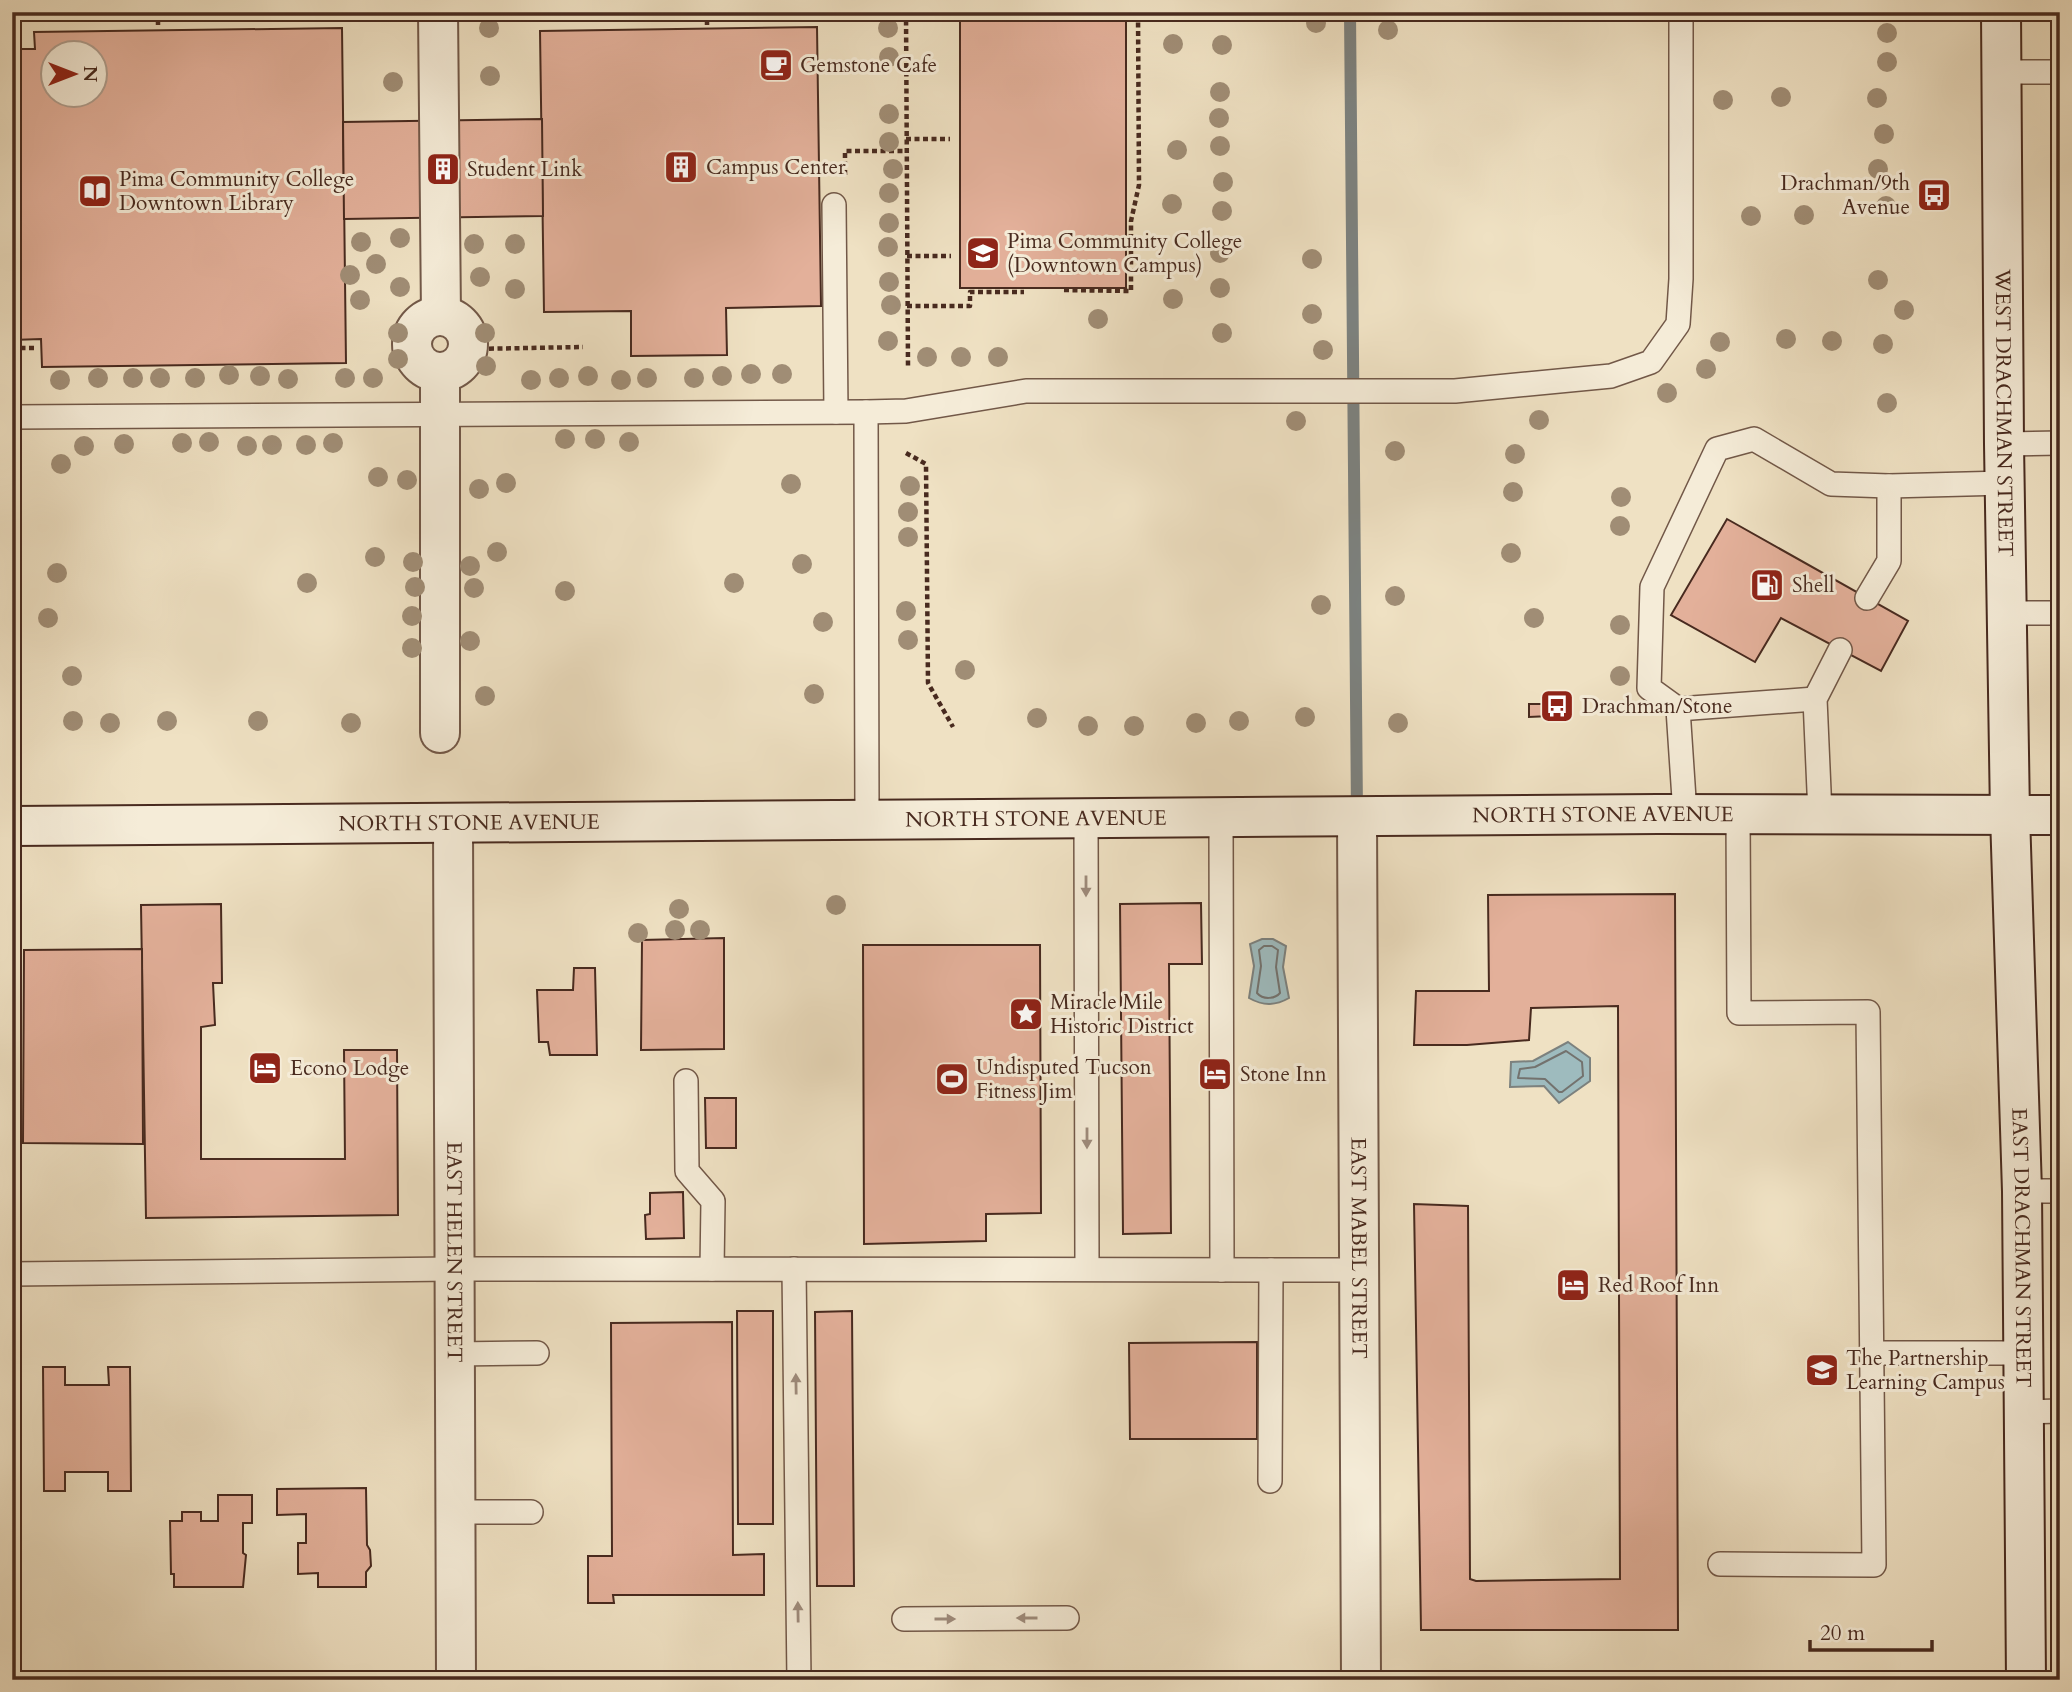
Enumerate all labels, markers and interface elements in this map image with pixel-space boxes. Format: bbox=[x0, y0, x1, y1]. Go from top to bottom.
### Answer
north arrow bbox=[38, 38, 108, 108]
cafe icon: Gemstone Cafe bbox=[757, 46, 795, 84]
place label: Gemstone Cafe bbox=[800, 51, 937, 80]
text: N bbox=[77, 66, 103, 83]
building icon: Campus Center bbox=[662, 148, 700, 186]
building icon: Student Link bbox=[424, 150, 462, 188]
place label: Campus Center bbox=[706, 153, 846, 182]
place label: Student Link bbox=[467, 155, 583, 184]
place label: Pima Community College Downtown Library bbox=[119, 165, 354, 218]
place label: Drachman/9th Avenue bbox=[1781, 169, 1910, 222]
library icon: Pima Community College Downtown Library bbox=[76, 172, 114, 210]
bus stop icon: Drachman/9th Avenue bbox=[1915, 176, 1953, 214]
place label: Pima Community College (Downtown Campus) bbox=[1007, 227, 1242, 280]
school or university icon: Pima Community College (Downtown Campus) bbox=[964, 234, 1002, 272]
street label: WEST DRACHMAN STREET bbox=[1988, 268, 2020, 557]
fuel station icon: Shell bbox=[1748, 566, 1786, 604]
place label: Shell bbox=[1792, 571, 1834, 600]
bus stop icon: Drachman/Stone bbox=[1538, 687, 1576, 725]
place label: Drachman/Stone bbox=[1582, 692, 1732, 721]
street label: NORTH STONE AVENUE bbox=[1472, 799, 1734, 830]
street label: NORTH STONE AVENUE bbox=[905, 803, 1167, 834]
street label: NORTH STONE AVENUE bbox=[338, 807, 600, 838]
one-way arrow bbox=[1080, 876, 1092, 898]
place label: Miracle Mile Historic District bbox=[1050, 988, 1194, 1041]
place icon: Miracle Mile Historic District bbox=[1007, 995, 1045, 1033]
hotel icon: Econo Lodge bbox=[246, 1049, 284, 1087]
place label: Undisputed Tucson Fitness Jim bbox=[976, 1053, 1152, 1106]
place label: Econo Lodge bbox=[290, 1054, 409, 1083]
hotel icon: Stone Inn bbox=[1196, 1055, 1234, 1093]
sports icon: Undisputed Tucson Fitness Jim bbox=[933, 1060, 971, 1098]
place label: Stone Inn bbox=[1240, 1060, 1327, 1089]
street label: EAST DRACHMAN STREET bbox=[2005, 1107, 2038, 1388]
one-way arrow bbox=[1081, 1128, 1093, 1150]
street label: EAST MABEL STREET bbox=[1344, 1137, 1374, 1359]
street label: EAST HELEN STREET bbox=[440, 1141, 469, 1363]
hotel icon: Red Roof Inn bbox=[1554, 1266, 1592, 1304]
place label: Red Roof Inn bbox=[1598, 1271, 1719, 1300]
place label: The Partnership Learning Campus bbox=[1846, 1344, 2005, 1397]
school or university icon: The Partnership Learning Campus bbox=[1803, 1351, 1841, 1389]
one-way arrow bbox=[790, 1373, 802, 1395]
one-way arrow bbox=[792, 1600, 804, 1622]
scale bar bbox=[1810, 1608, 1932, 1652]
one-way arrow bbox=[1016, 1612, 1038, 1624]
one-way arrow bbox=[934, 1613, 956, 1625]
text: 20 m bbox=[1820, 1619, 1865, 1648]

